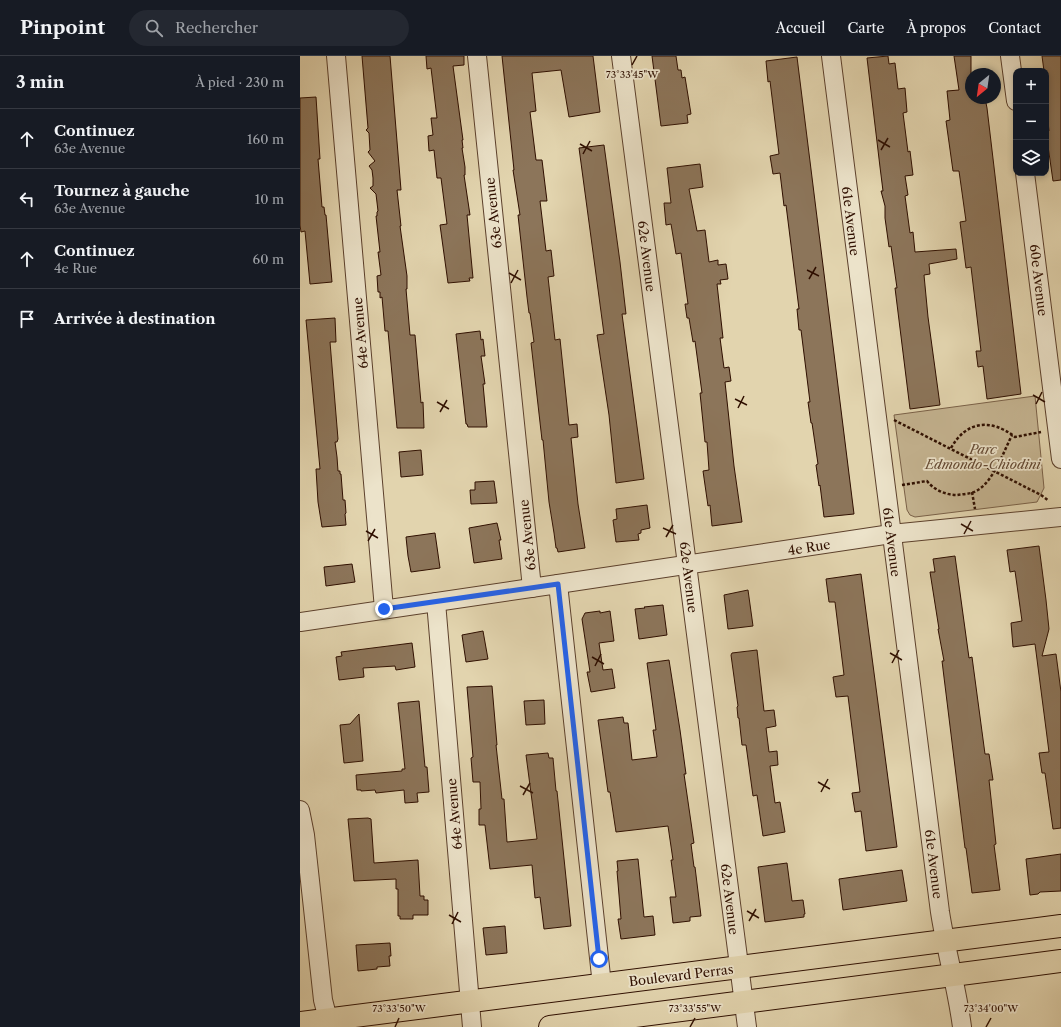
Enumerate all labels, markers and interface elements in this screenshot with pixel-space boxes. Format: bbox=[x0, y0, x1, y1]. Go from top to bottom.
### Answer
search box bbox=[129, 10, 409, 46]
text: Pinpoint bbox=[20, 16, 105, 39]
icon: search bbox=[143, 17, 165, 39]
text: Rechercher bbox=[175, 18, 258, 37]
text: Accueil bbox=[776, 19, 826, 37]
text: Carte bbox=[848, 19, 884, 37]
text: À propos bbox=[906, 19, 966, 37]
text: Contact bbox=[988, 19, 1041, 37]
text: 73°33'45"W bbox=[606, 68, 659, 81]
north arrow bbox=[965, 68, 1001, 104]
map controls bbox=[1013, 68, 1049, 176]
button: + bbox=[1013, 68, 1049, 104]
text: 3 min bbox=[16, 72, 65, 92]
text: À pied · 230 m bbox=[195, 74, 284, 90]
button: − bbox=[1013, 104, 1049, 140]
text: Continuez bbox=[54, 121, 135, 140]
icon: ahead bbox=[16, 128, 38, 150]
text: 160 m bbox=[247, 131, 284, 147]
text: 63e Avenue bbox=[54, 140, 125, 156]
button: layers bbox=[1013, 140, 1049, 176]
street label: 63e Avenue bbox=[481, 177, 505, 249]
text: Tournez à gauche bbox=[54, 181, 190, 200]
street label: 61e Avenue bbox=[839, 186, 863, 256]
icon: left bbox=[16, 188, 38, 210]
text: 10 m bbox=[255, 191, 284, 207]
text: 63e Avenue bbox=[54, 200, 125, 216]
street label: 62e Avenue bbox=[635, 220, 659, 292]
text: Continuez bbox=[54, 241, 135, 260]
street label: 60e Avenue bbox=[1027, 243, 1051, 317]
icon: ahead bbox=[16, 248, 38, 270]
text: 60 m bbox=[253, 251, 284, 267]
text: 4e Rue bbox=[54, 260, 97, 276]
street label: 64e Avenue bbox=[349, 297, 371, 369]
icon: arrive bbox=[16, 308, 38, 330]
text: Arrivée à destination bbox=[54, 309, 216, 328]
park label: Parc Edmondo-Chiodini bbox=[924, 441, 1042, 472]
street label: 63e Avenue bbox=[515, 499, 539, 571]
street label: 61e Avenue bbox=[880, 507, 904, 577]
street label: 4e Rue bbox=[786, 536, 832, 558]
street label: 62e Avenue bbox=[677, 541, 701, 613]
route end bbox=[375, 600, 393, 618]
street label: 64e Avenue bbox=[443, 778, 465, 850]
street label: 61e Avenue bbox=[922, 829, 946, 899]
street label: 62e Avenue bbox=[718, 863, 742, 935]
route start bbox=[590, 950, 608, 968]
street label: Boulevard Perras bbox=[628, 961, 734, 989]
text: 73°33'50"W bbox=[372, 1002, 427, 1015]
text: 73°33'55"W bbox=[669, 1002, 722, 1015]
text: 73°34'00"W bbox=[964, 1002, 1019, 1015]

